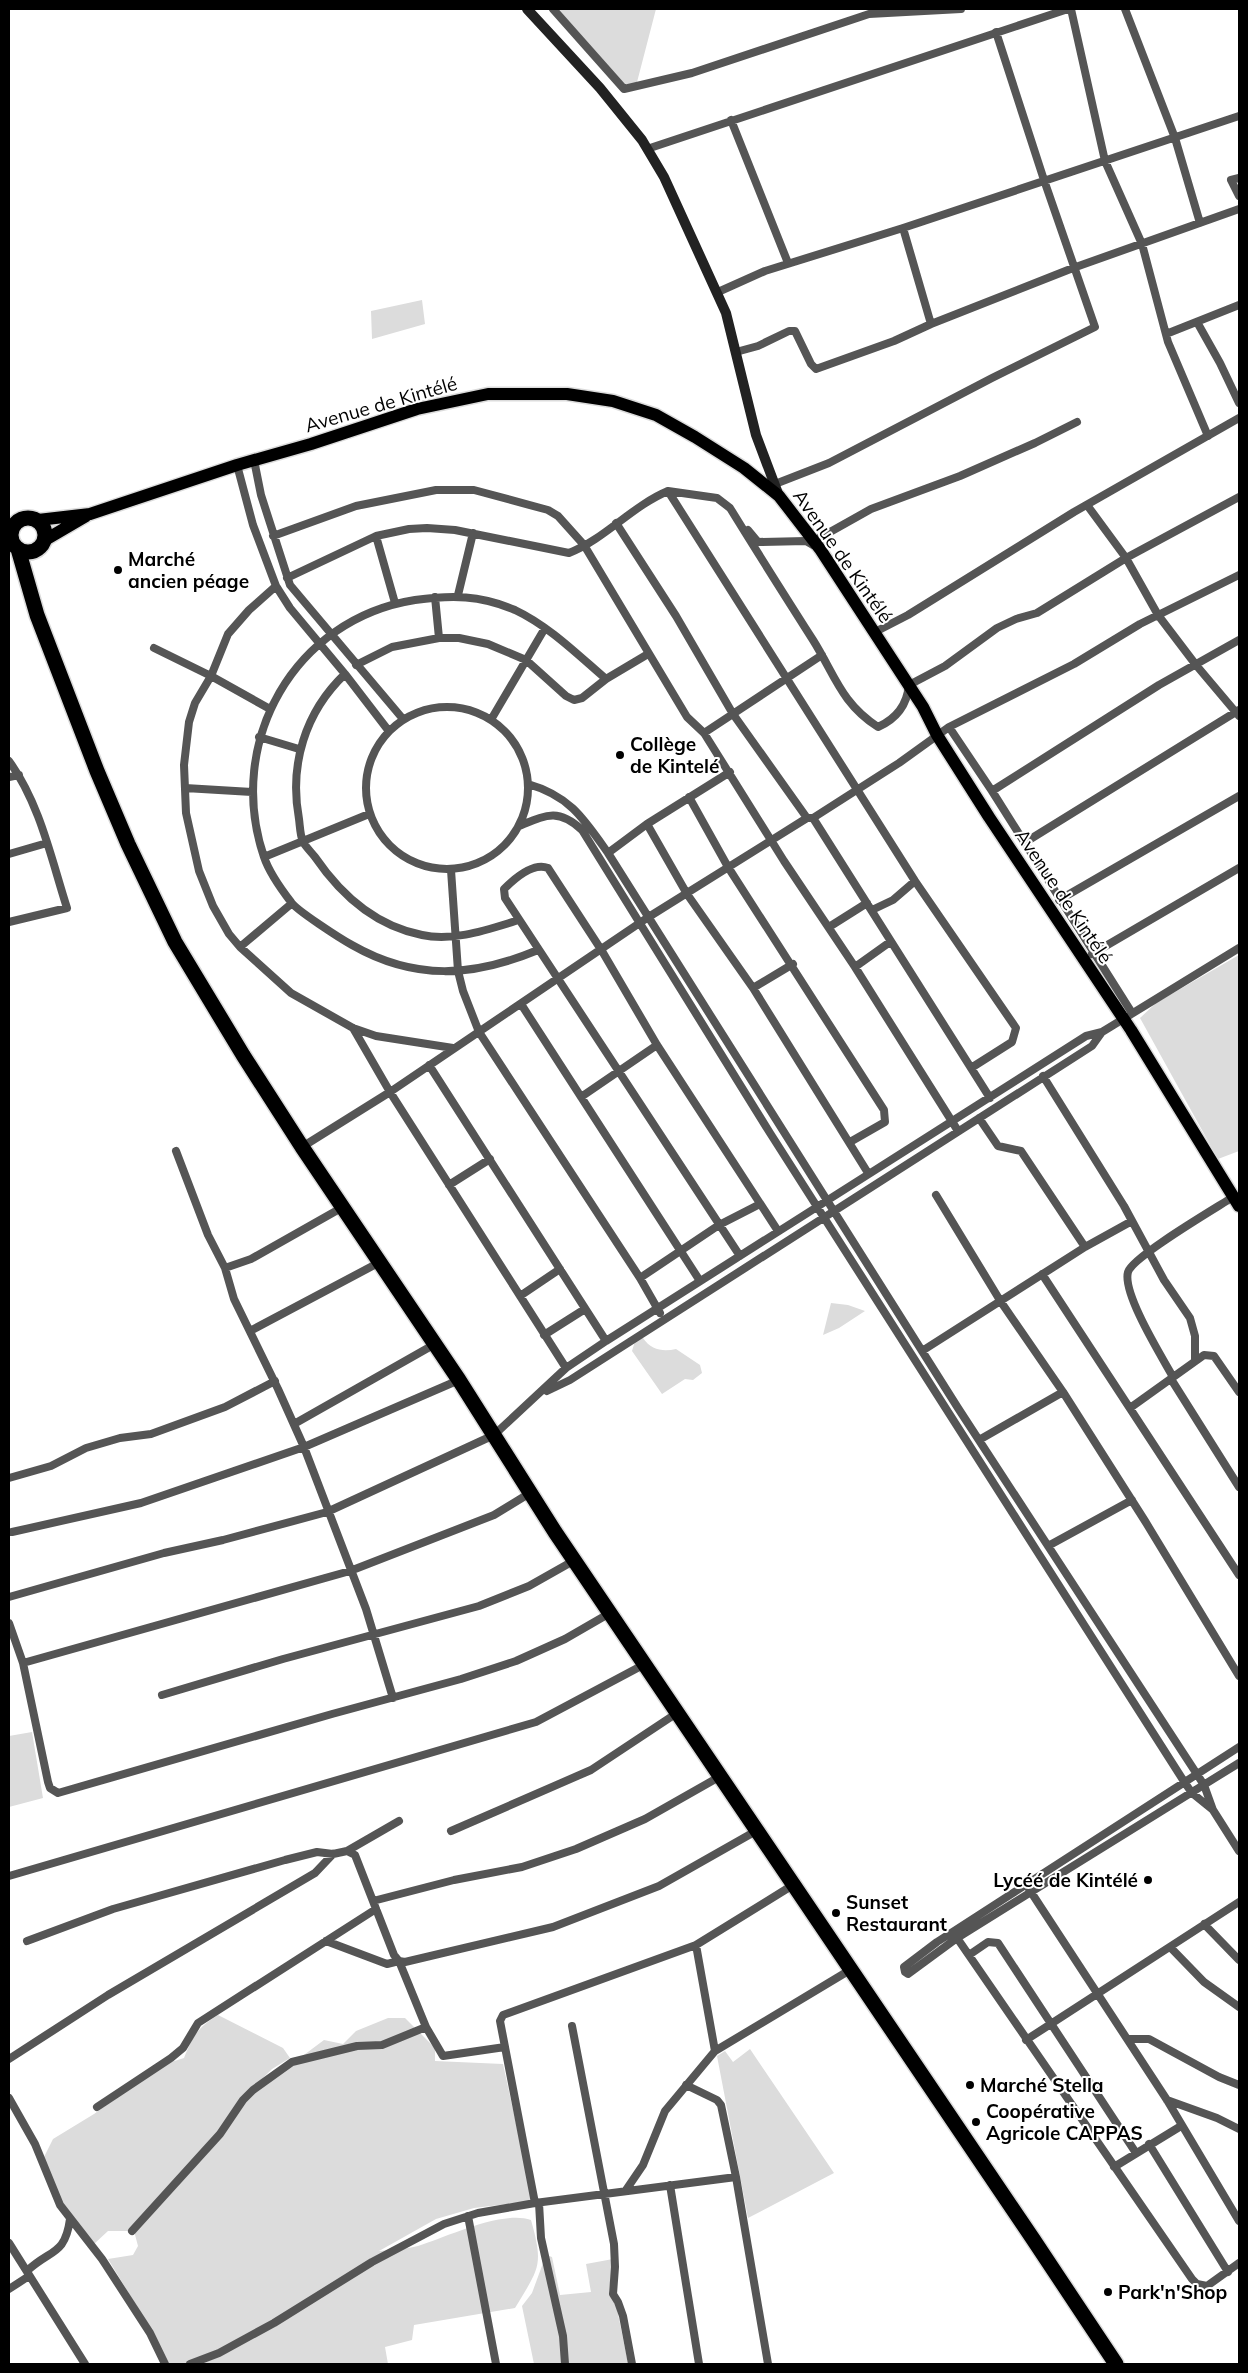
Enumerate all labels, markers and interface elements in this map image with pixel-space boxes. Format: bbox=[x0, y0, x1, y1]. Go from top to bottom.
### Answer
street label: Avenue de Kintélé bbox=[302, 371, 460, 437]
street label: Avenue de Kintélé bbox=[788, 485, 898, 627]
place label: Marché ancien péage bbox=[128, 547, 249, 593]
marker: Marché ancien péage bbox=[112, 564, 124, 576]
place label: Collège de Kintelé bbox=[630, 732, 719, 778]
marker: Collège de Kintelé bbox=[614, 749, 626, 761]
street label: Avenue de Kintélé bbox=[1010, 824, 1118, 968]
place label: Lycéé de Kintélé bbox=[993, 1868, 1138, 1892]
marker: Lycéé de Kintélé bbox=[1142, 1874, 1154, 1886]
place label: Sunset Restaurant bbox=[846, 1890, 947, 1936]
marker: Sunset Restaurant bbox=[830, 1907, 842, 1919]
place label: Marché Stella bbox=[980, 2073, 1104, 2097]
marker: Marché Stella bbox=[964, 2079, 976, 2091]
place label: Coopérative Agricole CAPPAS bbox=[986, 2099, 1143, 2145]
marker: Coopérative Agricole CAPPAS bbox=[970, 2116, 982, 2128]
place label: Park'n'Shop bbox=[1118, 2280, 1228, 2304]
marker: Park'n'Shop bbox=[1102, 2286, 1114, 2298]

